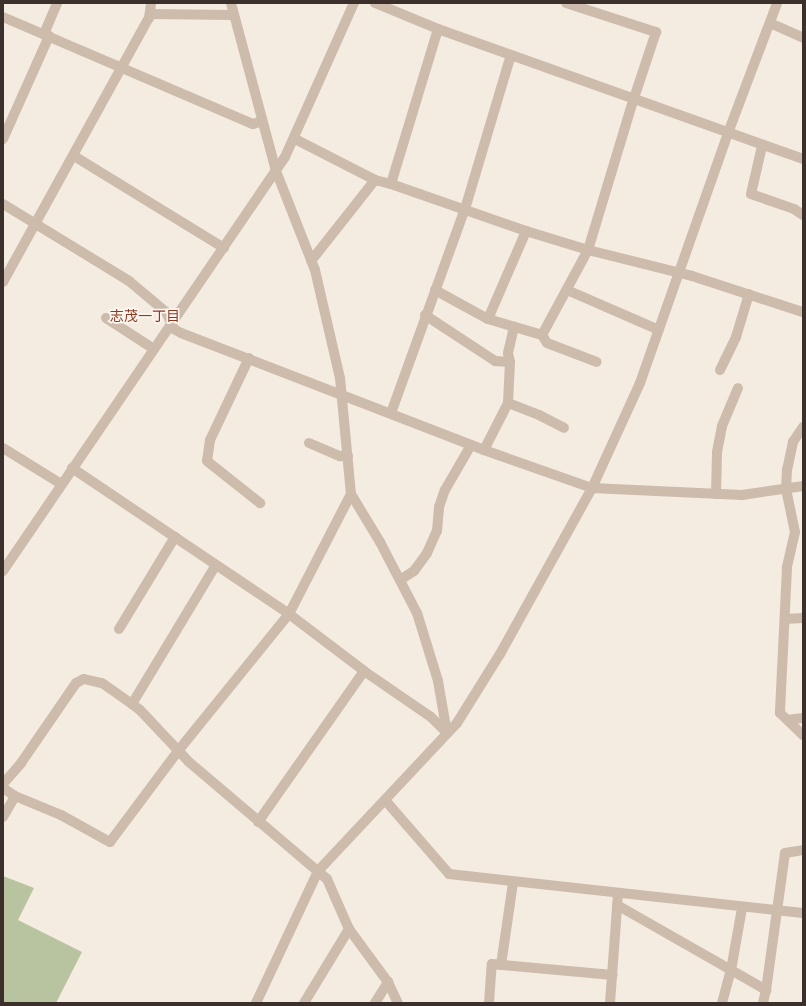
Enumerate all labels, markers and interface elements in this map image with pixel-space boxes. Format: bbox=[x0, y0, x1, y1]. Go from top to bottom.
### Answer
district label: 志茂一丁目 bbox=[110, 309, 180, 325]

